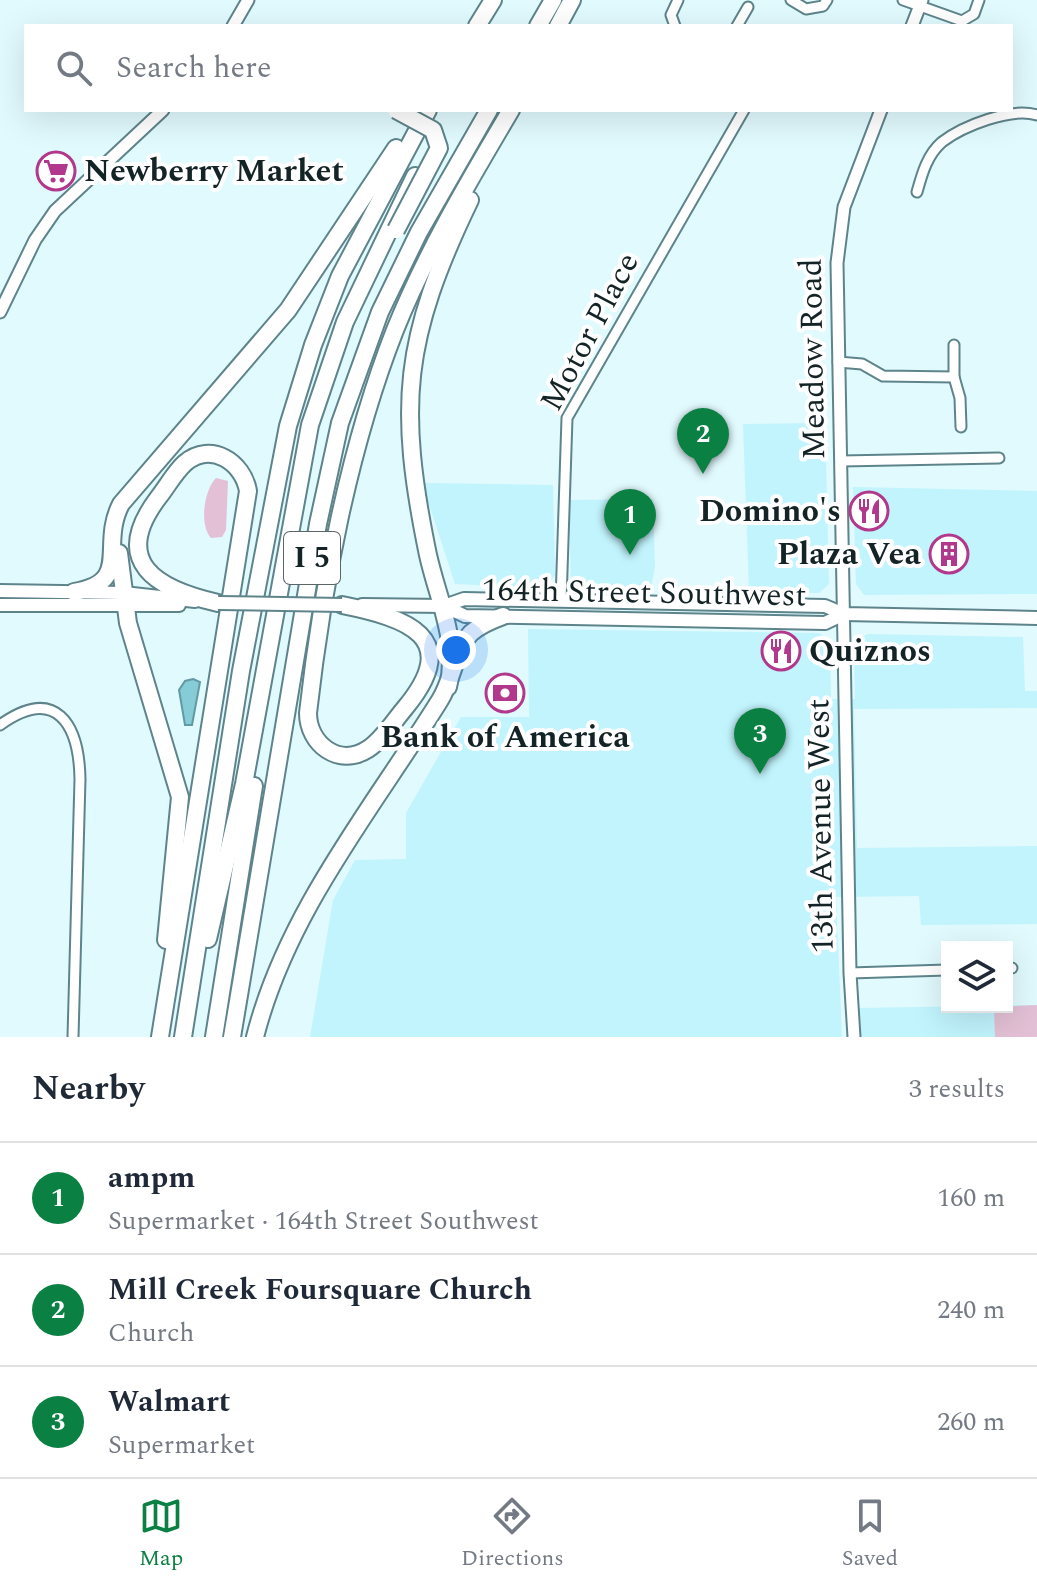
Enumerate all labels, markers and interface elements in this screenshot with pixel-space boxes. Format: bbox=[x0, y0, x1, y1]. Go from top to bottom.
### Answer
search box bbox=[24, 24, 1013, 112]
text: Search here bbox=[116, 45, 272, 91]
icon: search bbox=[52, 46, 96, 90]
place label: Newberry Market bbox=[84, 147, 344, 196]
supermarket icon: Newberry Market bbox=[35, 150, 77, 192]
street label: Motor Place bbox=[528, 244, 652, 420]
street label: Meadow Road bbox=[787, 258, 839, 460]
pin: 2 bbox=[677, 408, 729, 474]
place label: Domino's bbox=[699, 487, 841, 536]
pin: 1 bbox=[604, 489, 656, 555]
restaurant icon: Domino's bbox=[848, 490, 890, 532]
place label: Plaza Vea bbox=[777, 530, 922, 579]
road number: I 5 bbox=[284, 532, 340, 584]
building icon: Plaza Vea bbox=[928, 533, 970, 575]
street label: 164th Street Southwest bbox=[481, 566, 807, 620]
place label: Quiznos bbox=[809, 627, 931, 676]
your location bbox=[436, 630, 476, 670]
restaurant icon: Quiznos bbox=[760, 630, 802, 672]
bank icon: Bank of America bbox=[484, 672, 526, 714]
street label: 13th Avenue West bbox=[794, 698, 848, 954]
pin: 3 bbox=[734, 708, 786, 774]
place label: Bank of America bbox=[380, 713, 630, 762]
map controls bbox=[941, 941, 1013, 1013]
button: layers bbox=[941, 941, 1013, 1013]
text: Nearby bbox=[32, 1063, 145, 1115]
text: 3 results bbox=[909, 1069, 1005, 1109]
text: ampm bbox=[108, 1155, 195, 1201]
text: 1 bbox=[51, 1178, 65, 1218]
text: 160 m bbox=[937, 1178, 1005, 1218]
text: Supermarket · 164th Street Southwest bbox=[108, 1201, 539, 1241]
text: Mill Creek Foursquare Church bbox=[108, 1267, 532, 1313]
text: 2 bbox=[51, 1290, 65, 1330]
text: 240 m bbox=[937, 1290, 1005, 1330]
text: Church bbox=[108, 1313, 195, 1353]
text: Walmart bbox=[108, 1379, 230, 1425]
text: 3 bbox=[51, 1402, 65, 1442]
text: 260 m bbox=[937, 1402, 1005, 1442]
text: Supermarket bbox=[108, 1425, 255, 1465]
tab: Map bbox=[139, 1494, 183, 1575]
tab: Directions bbox=[461, 1494, 564, 1575]
tab: Saved bbox=[842, 1494, 898, 1575]

